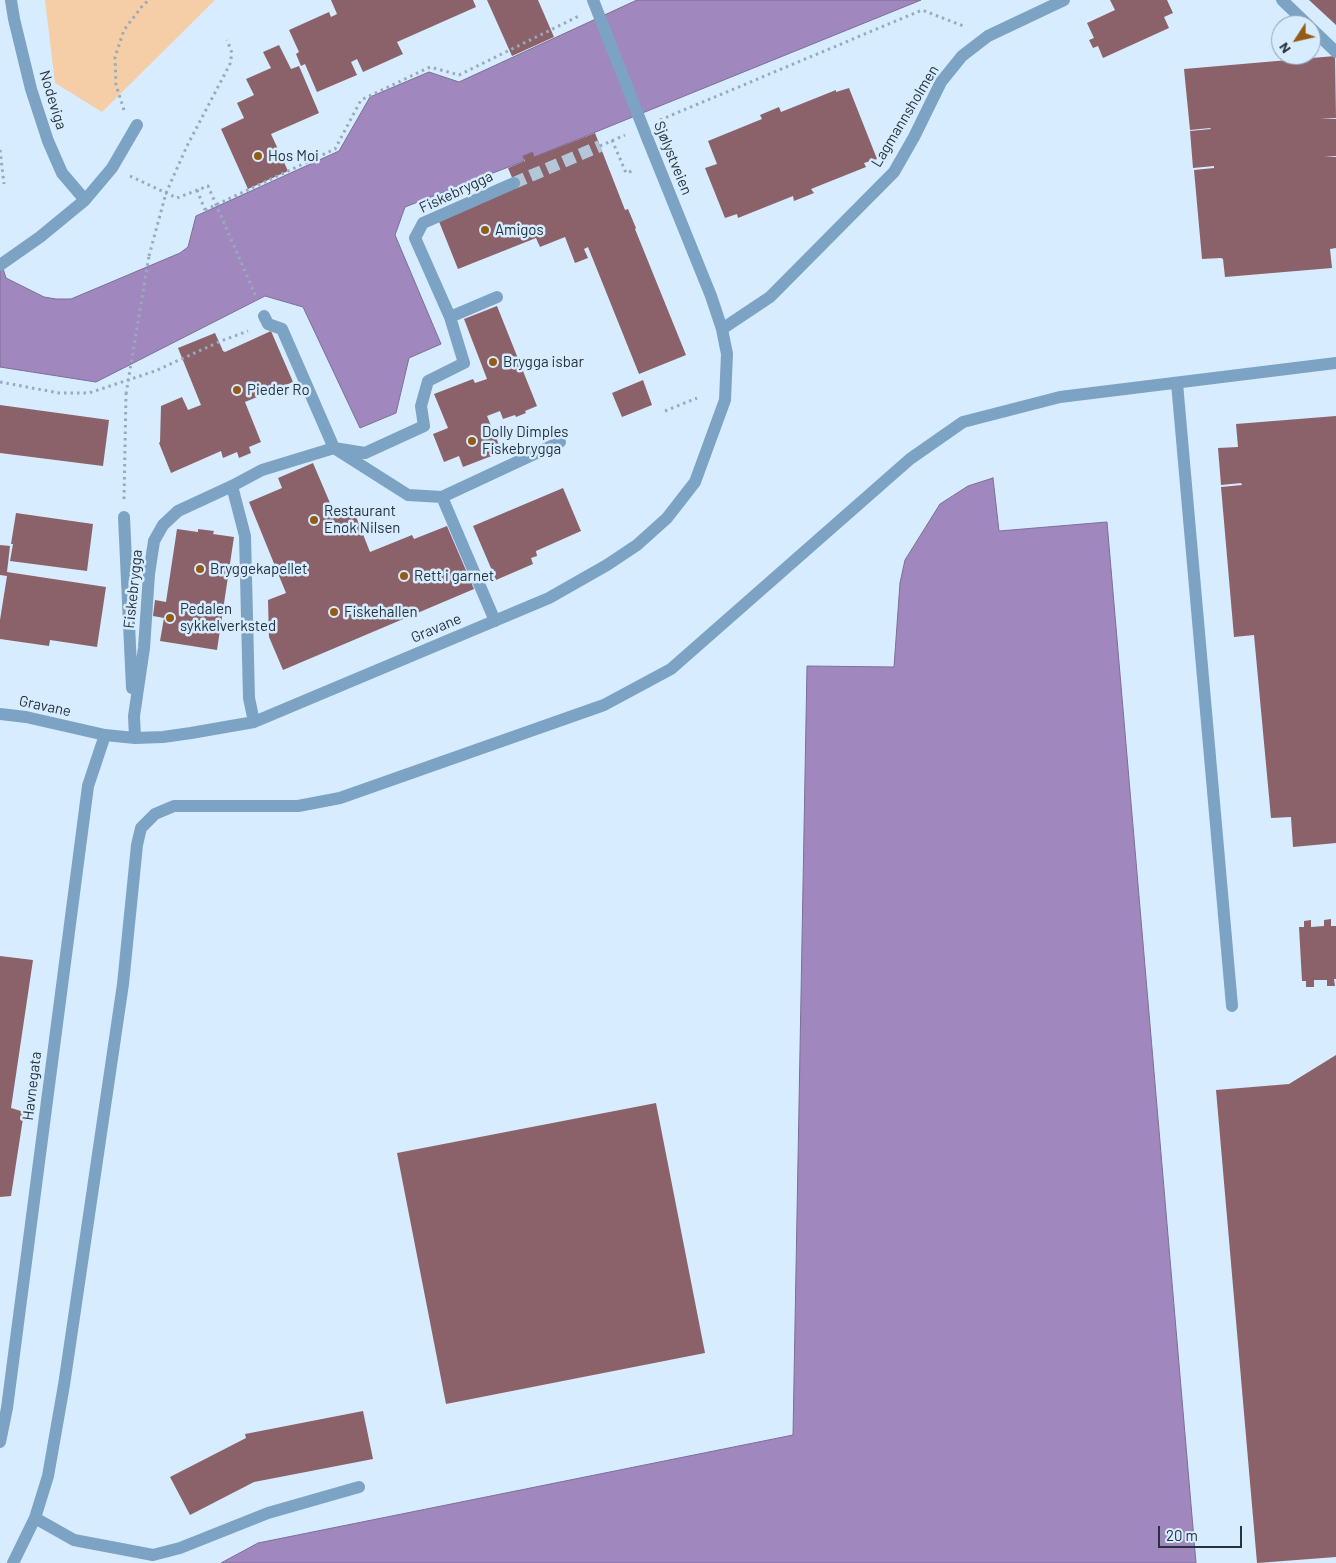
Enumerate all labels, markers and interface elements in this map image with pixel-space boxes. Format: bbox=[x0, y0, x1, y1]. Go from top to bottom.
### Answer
north arrow bbox=[1271, 15, 1321, 65]
text: N bbox=[1274, 40, 1294, 57]
street label: Lagmannsholmen bbox=[868, 62, 942, 170]
street label: Nodeviga bbox=[35, 68, 71, 132]
street label: Sjølystveien bbox=[650, 119, 696, 197]
place label: Hos Moi bbox=[268, 147, 319, 165]
marker: Hos Moi bbox=[252, 150, 264, 162]
street label: Fiskebrygga bbox=[416, 167, 496, 217]
place label: Amigos bbox=[495, 221, 544, 239]
marker: Amigos bbox=[479, 224, 491, 236]
place label: Brygga isbar bbox=[503, 353, 584, 371]
marker: Brygga isbar bbox=[487, 356, 499, 368]
place label: Pieder Ro bbox=[247, 381, 310, 399]
marker: Pieder Ro bbox=[231, 384, 243, 396]
place label: Dolly Dimples Fiskebrygga bbox=[482, 423, 569, 458]
marker: Dolly Dimples Fiskebrygga bbox=[466, 435, 478, 447]
place label: Restaurant Enok Nilsen bbox=[324, 502, 400, 537]
marker: Restaurant Enok Nilsen bbox=[308, 514, 320, 526]
street label: Fiskebrygga bbox=[120, 549, 146, 629]
place label: Bryggekapellet bbox=[210, 560, 307, 578]
marker: Bryggekapellet bbox=[194, 563, 206, 575]
place label: Rett i garnet bbox=[414, 567, 494, 585]
marker: Rett i garnet bbox=[398, 570, 410, 582]
place label: Pedalen sykkelverksted bbox=[180, 600, 276, 635]
place label: Fiskehallen bbox=[344, 603, 418, 621]
marker: Fiskehallen bbox=[328, 606, 340, 618]
street label: Gravane bbox=[408, 609, 464, 647]
marker: Pedalen sykkelverksted bbox=[164, 612, 176, 624]
street label: Gravane bbox=[17, 692, 73, 720]
street label: Havnegata bbox=[19, 1051, 45, 1121]
scale bar bbox=[1161, 1516, 1245, 1548]
text: 20 m bbox=[1166, 1526, 1198, 1544]

